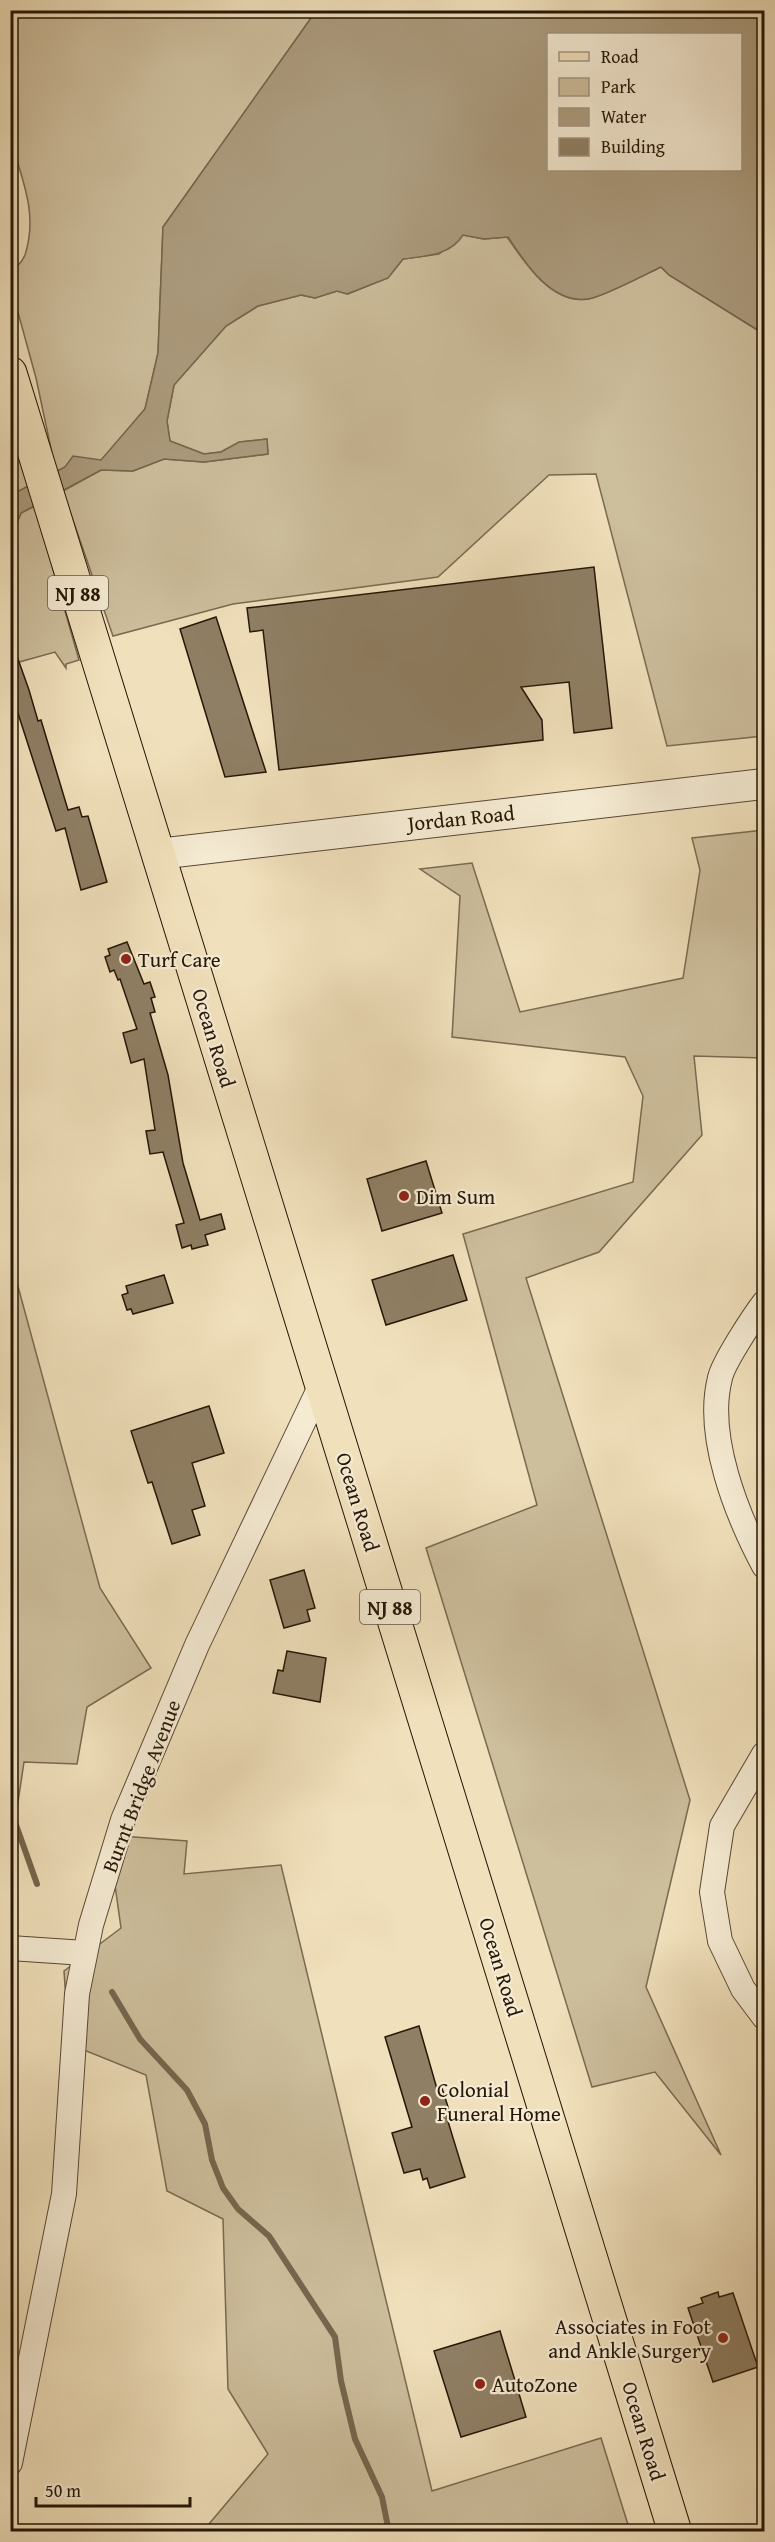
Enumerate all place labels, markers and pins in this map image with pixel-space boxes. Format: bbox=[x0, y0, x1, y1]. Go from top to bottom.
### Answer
place label: Turf Care bbox=[138, 944, 221, 975]
marker: Turf Care bbox=[119, 952, 133, 966]
place label: Dim Sum bbox=[416, 1181, 495, 1212]
marker: Dim Sum bbox=[397, 1189, 411, 1203]
place label: Colonial Funeral Home bbox=[437, 2074, 561, 2129]
marker: Colonial Funeral Home bbox=[418, 2094, 432, 2108]
place label: Associates in Foot and Ankle Surgery bbox=[548, 2311, 712, 2366]
marker: Associates in Foot and Ankle Surgery bbox=[716, 2331, 730, 2345]
place label: AutoZone bbox=[492, 2369, 578, 2400]
marker: AutoZone bbox=[473, 2377, 487, 2391]

